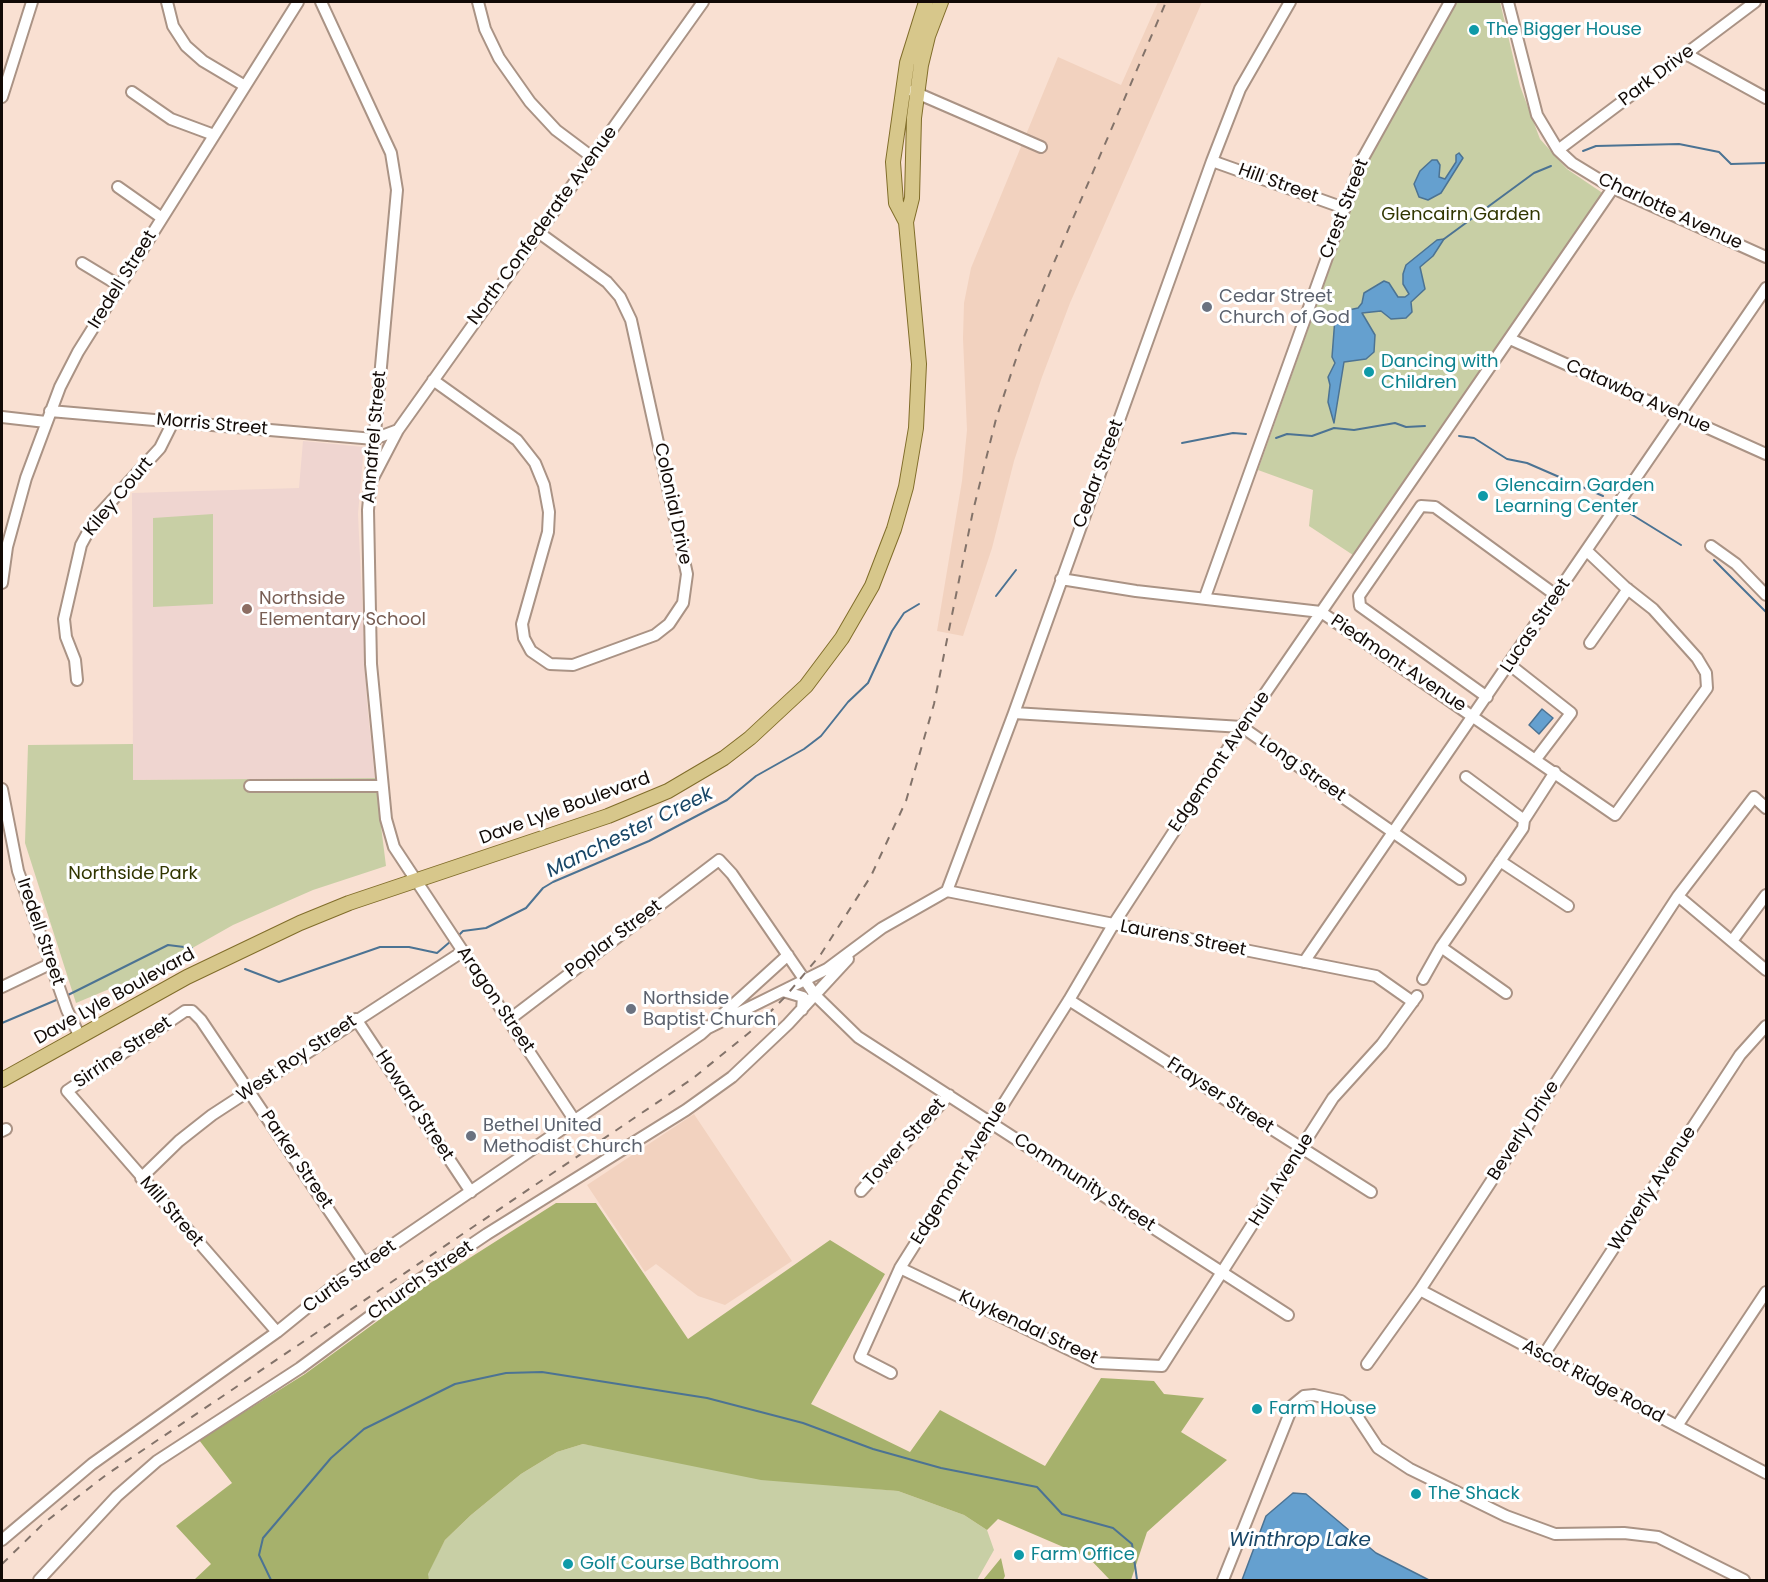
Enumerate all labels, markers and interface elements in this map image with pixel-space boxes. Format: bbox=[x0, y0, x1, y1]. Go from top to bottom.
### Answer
place label: The Bigger House bbox=[1486, 19, 1642, 41]
marker: The Bigger House bbox=[1467, 23, 1481, 37]
street label: Park Drive bbox=[1615, 41, 1699, 111]
street label: North Confederate Avenue bbox=[464, 123, 622, 329]
street label: Crest Street bbox=[1316, 156, 1374, 262]
street label: Hill Street bbox=[1235, 160, 1321, 208]
street label: Charlotte Avenue bbox=[1594, 169, 1746, 255]
park label: Glencairn Garden bbox=[1381, 204, 1541, 226]
street label: Iredell Street bbox=[84, 227, 162, 333]
place label: Cedar Street Church of God bbox=[1219, 286, 1350, 328]
marker: Cedar Street Church of God bbox=[1200, 300, 1214, 314]
place label: Dancing with Children bbox=[1381, 351, 1499, 394]
street label: Catawba Avenue bbox=[1562, 355, 1714, 439]
marker: Dancing with Children bbox=[1362, 365, 1376, 379]
street label: Annafrel Street bbox=[358, 370, 392, 504]
street label: Morris Street bbox=[155, 409, 269, 441]
street label: Cedar Street bbox=[1069, 417, 1129, 531]
street label: Colonial Drive bbox=[649, 441, 695, 567]
street label: Kiley Court bbox=[80, 453, 158, 541]
place label: Glencairn Garden Learning Center bbox=[1495, 475, 1654, 518]
marker: Glencairn Garden Learning Center bbox=[1476, 489, 1490, 503]
street label: Lucas Street bbox=[1496, 575, 1576, 677]
place label: Northside Elementary School bbox=[259, 588, 426, 630]
marker: Northside Elementary School bbox=[240, 602, 254, 616]
street label: Piedmont Avenue bbox=[1326, 611, 1470, 717]
street label: Edgemont Avenue bbox=[1165, 687, 1275, 837]
street label: Long Street bbox=[1255, 731, 1349, 807]
street label: Dave Lyle Boulevard bbox=[477, 768, 653, 850]
water label: Manchester Creek bbox=[543, 782, 717, 884]
park label: Northside Park bbox=[68, 863, 198, 885]
street label: Iredell Street bbox=[12, 876, 68, 988]
street label: Poplar Street bbox=[562, 896, 666, 982]
street label: Laurens Street bbox=[1118, 916, 1248, 962]
street label: Aragon Street bbox=[451, 943, 539, 1057]
street label: Dave Lyle Boulevard bbox=[31, 944, 199, 1050]
place label: Northside Baptist Church bbox=[643, 988, 776, 1030]
marker: Northside Baptist Church bbox=[624, 1002, 638, 1016]
street label: West Roy Street bbox=[233, 1011, 361, 1107]
street label: Sirrine Street bbox=[70, 1012, 176, 1094]
street label: Howard Street bbox=[370, 1047, 458, 1165]
street label: Frayser Street bbox=[1163, 1053, 1277, 1139]
street label: Beverly Drive bbox=[1484, 1077, 1564, 1185]
street label: Tower Street bbox=[860, 1094, 950, 1192]
street label: Edgemont Avenue bbox=[907, 1097, 1013, 1249]
street label: Parker Street bbox=[255, 1107, 337, 1213]
place label: Bethel United Methodist Church bbox=[483, 1115, 643, 1158]
street label: Waverly Avenue bbox=[1605, 1122, 1701, 1256]
marker: Bethel United Methodist Church bbox=[464, 1129, 478, 1143]
street label: Community Street bbox=[1009, 1129, 1159, 1237]
street label: Hull Avenue bbox=[1245, 1130, 1319, 1230]
street label: Mill Street bbox=[135, 1172, 207, 1252]
street label: Curtis Street bbox=[299, 1236, 401, 1318]
street label: Church Street bbox=[364, 1237, 478, 1325]
street label: Kuykendal Street bbox=[955, 1286, 1101, 1370]
street label: Ascot Ridge Road bbox=[1518, 1335, 1668, 1429]
place label: Farm House bbox=[1269, 1398, 1376, 1420]
marker: Farm House bbox=[1250, 1402, 1264, 1416]
place label: The Shack bbox=[1428, 1483, 1520, 1505]
marker: The Shack bbox=[1409, 1487, 1423, 1501]
water label: Winthrop Lake bbox=[1229, 1529, 1371, 1553]
place label: Farm Office bbox=[1031, 1544, 1135, 1566]
marker: Farm Office bbox=[1012, 1548, 1026, 1562]
place label: Golf Course Bathroom bbox=[580, 1553, 779, 1575]
marker: Golf Course Bathroom bbox=[561, 1557, 575, 1571]

